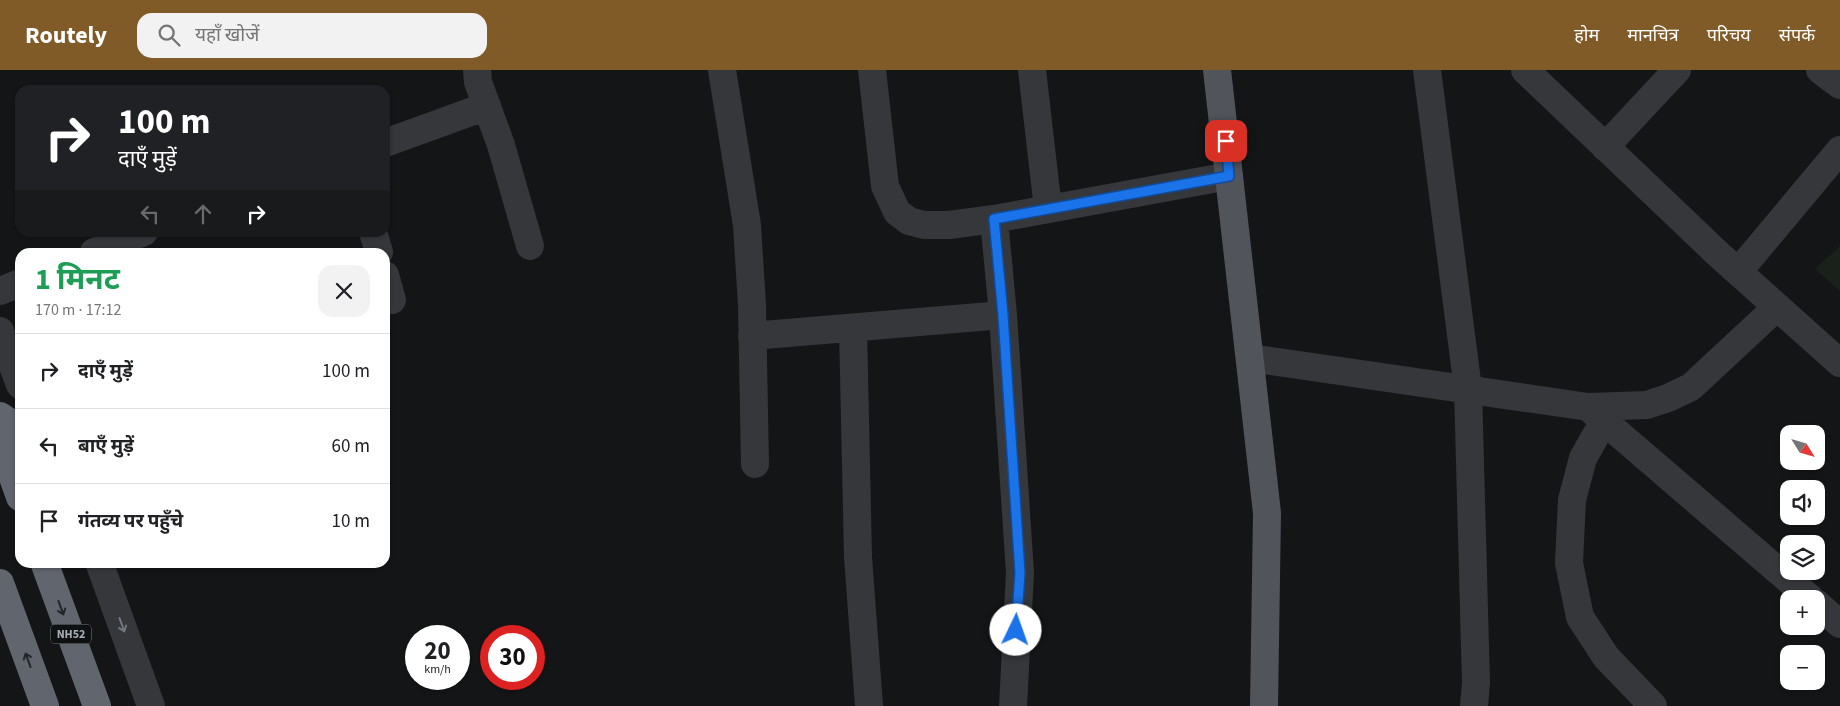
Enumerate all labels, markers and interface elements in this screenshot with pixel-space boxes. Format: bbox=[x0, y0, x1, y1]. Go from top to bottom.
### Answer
search box bbox=[137, 13, 487, 58]
text: Routely bbox=[25, 18, 107, 53]
icon: search bbox=[155, 21, 183, 49]
text: यहाँ खोजें bbox=[195, 22, 259, 49]
text: होम bbox=[1574, 23, 1599, 48]
text: मानचित्र bbox=[1627, 23, 1679, 48]
text: परिचय bbox=[1707, 23, 1751, 48]
text: संपर्क bbox=[1779, 23, 1815, 48]
text: 100 m bbox=[118, 97, 210, 147]
icon: right bbox=[35, 105, 100, 170]
pin bbox=[1205, 120, 1247, 162]
icon: arrive bbox=[1212, 127, 1240, 155]
text: दाएँ मुड़ें bbox=[118, 143, 177, 175]
icon: left bbox=[136, 200, 164, 228]
icon: ahead bbox=[189, 200, 217, 228]
icon: right bbox=[242, 200, 270, 228]
text: 1 मिनट bbox=[35, 258, 120, 301]
button: close bbox=[318, 265, 370, 317]
text: 170 m · 17:12 bbox=[35, 299, 122, 321]
icon: right bbox=[35, 357, 63, 385]
text: दाएँ मुड़ें bbox=[78, 358, 133, 385]
text: 100 m bbox=[322, 358, 370, 385]
north arrow bbox=[1780, 425, 1825, 470]
map controls bbox=[1780, 425, 1825, 690]
icon: left bbox=[35, 432, 63, 460]
text: बाएँ मुड़ें bbox=[78, 433, 134, 460]
text: 60 m bbox=[332, 433, 370, 460]
button: sound bbox=[1780, 480, 1825, 525]
icon: arrive bbox=[35, 507, 63, 535]
text: गंतव्य पर पहुँचे bbox=[78, 508, 183, 535]
text: 10 m bbox=[332, 508, 370, 535]
button: layers bbox=[1780, 535, 1825, 580]
button: + bbox=[1780, 590, 1825, 635]
one-way arrow bbox=[57, 600, 66, 615]
position arrow bbox=[989, 603, 1041, 655]
one-way arrow bbox=[118, 617, 127, 632]
road number: NH52 bbox=[51, 624, 91, 644]
speed limit sign: 30 bbox=[480, 625, 545, 690]
text: 20 bbox=[424, 633, 451, 669]
button: − bbox=[1780, 645, 1825, 690]
one-way arrow bbox=[23, 653, 32, 668]
text: km/h bbox=[424, 661, 451, 678]

